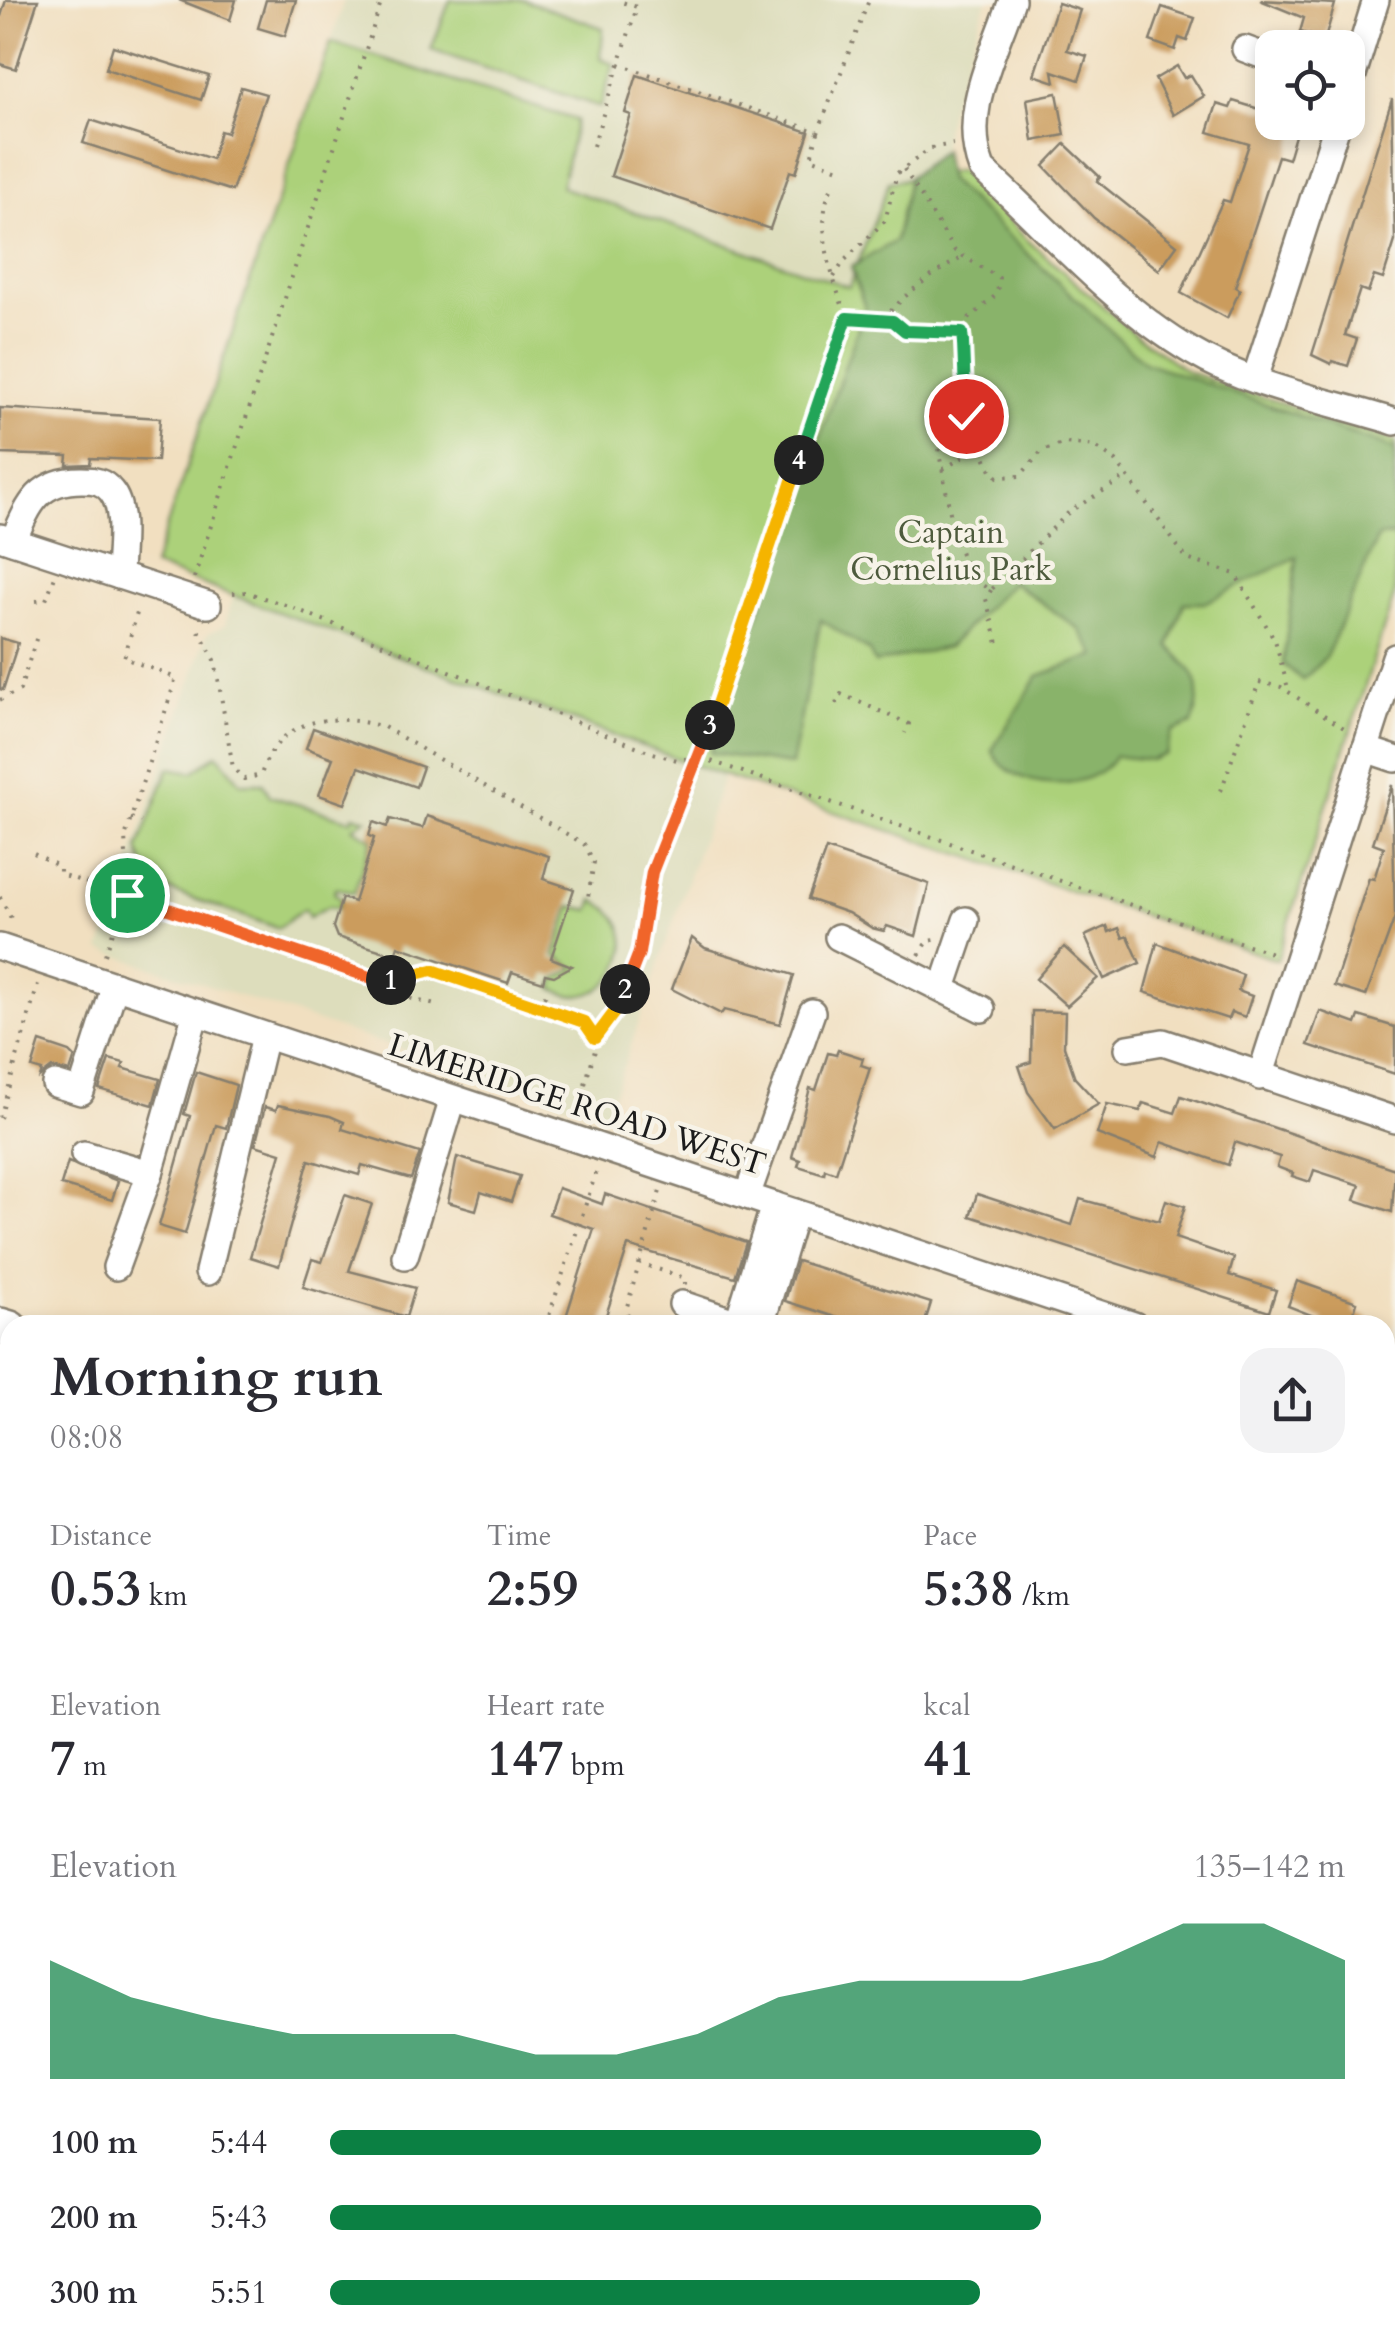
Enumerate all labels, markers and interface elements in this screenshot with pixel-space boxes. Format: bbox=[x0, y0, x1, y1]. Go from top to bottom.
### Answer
map controls bbox=[1255, 30, 1365, 140]
button: locate bbox=[1255, 30, 1365, 140]
pin bbox=[924, 374, 1009, 459]
icon: check bbox=[939, 389, 994, 444]
pin: 4 bbox=[774, 435, 824, 485]
text: 4 bbox=[792, 441, 806, 479]
park label: Captain Cornelius Park bbox=[850, 511, 1052, 592]
pin: 3 bbox=[685, 700, 735, 750]
text: 3 bbox=[703, 706, 717, 744]
pin bbox=[85, 853, 170, 938]
icon: arrive bbox=[100, 868, 155, 923]
pin: 1 bbox=[366, 955, 416, 1005]
text: 1 bbox=[384, 961, 398, 999]
pin: 2 bbox=[600, 964, 650, 1014]
text: 2 bbox=[618, 970, 632, 1008]
street label: LIMERIDGE ROAD WEST bbox=[383, 1023, 771, 1187]
text: Morning run bbox=[50, 1341, 383, 1415]
button: share bbox=[1240, 1348, 1345, 1453]
text: 08:08 bbox=[50, 1416, 124, 1460]
text: Distance bbox=[50, 1517, 152, 1555]
text: Time bbox=[487, 1517, 551, 1555]
text: Pace bbox=[923, 1517, 977, 1555]
text: 0.53 bbox=[50, 1555, 141, 1623]
text: 2:59 bbox=[487, 1555, 578, 1623]
text: 5:38 bbox=[923, 1555, 1015, 1623]
text: km bbox=[141, 1577, 188, 1615]
text: /km bbox=[1015, 1577, 1070, 1615]
text: Elevation bbox=[50, 1687, 161, 1725]
text: Heart rate bbox=[487, 1687, 605, 1725]
text: kcal bbox=[923, 1687, 970, 1725]
text: 7 bbox=[50, 1725, 76, 1793]
text: 147 bbox=[487, 1725, 564, 1793]
text: 41 bbox=[923, 1725, 975, 1793]
text: m bbox=[76, 1747, 107, 1785]
text: bpm bbox=[564, 1747, 625, 1785]
text: Elevation bbox=[50, 1845, 177, 1889]
text: 135–142 m bbox=[1193, 1845, 1345, 1889]
text: 100 m bbox=[50, 2121, 137, 2165]
text: 5:44 bbox=[210, 2121, 267, 2165]
text: 200 m bbox=[50, 2196, 137, 2240]
text: 5:43 bbox=[210, 2196, 267, 2240]
text: 300 m bbox=[50, 2271, 137, 2315]
text: 5:51 bbox=[210, 2271, 267, 2315]

